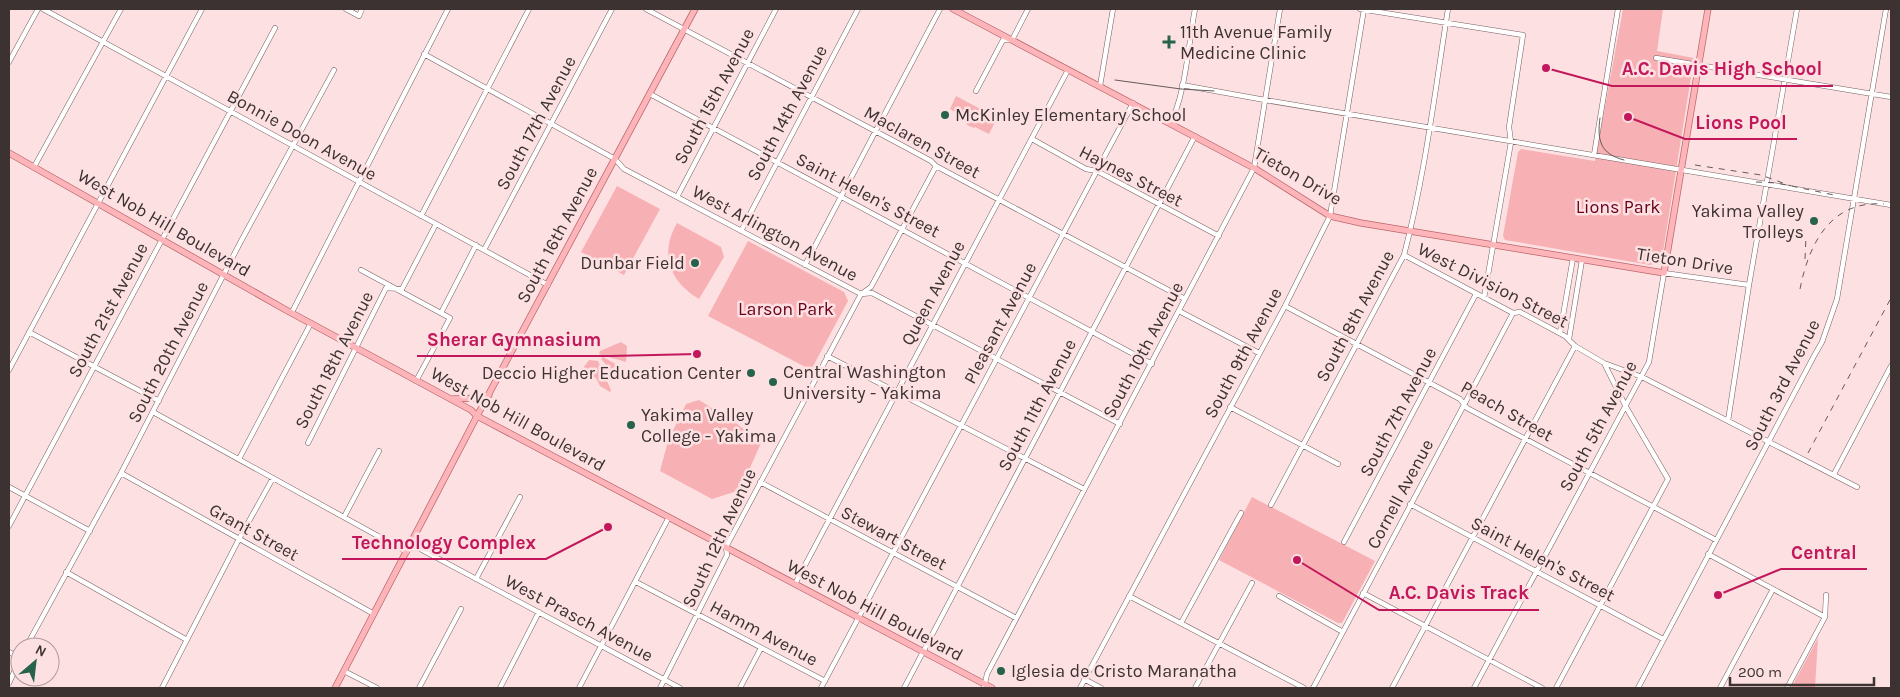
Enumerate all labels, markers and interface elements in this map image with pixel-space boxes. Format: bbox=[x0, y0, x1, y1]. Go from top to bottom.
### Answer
place label: 11th Avenue Family Medicine Clinic bbox=[1180, 21, 1332, 64]
street label: South 15th Avenue bbox=[669, 24, 759, 168]
marker: 11th Avenue Family Medicine Clinic bbox=[1162, 35, 1176, 49]
street label: South 14th Avenue bbox=[742, 41, 832, 185]
street label: South 17th Avenue bbox=[491, 52, 581, 194]
callout: A.C. Davis High School bbox=[1612, 52, 1833, 86]
text: A.C. Davis High School bbox=[1622, 58, 1822, 80]
street label: Bonnie Doon Avenue bbox=[223, 85, 381, 185]
street label: Maclaren Street bbox=[860, 101, 984, 183]
place label: McKinley Elementary School bbox=[955, 104, 1187, 126]
callout: Lions Pool bbox=[1685, 105, 1797, 139]
marker: McKinley Elementary School bbox=[939, 109, 951, 121]
text: Lions Pool bbox=[1695, 112, 1787, 134]
street label: Haynes Street bbox=[1075, 140, 1187, 212]
street label: Tieton Drive bbox=[1250, 142, 1346, 210]
street label: Saint Helen's Street bbox=[792, 148, 944, 242]
street label: South 16th Avenue bbox=[512, 163, 602, 307]
street label: West Nob Hill Boulevard bbox=[73, 164, 255, 282]
street label: West Arlington Avenue bbox=[688, 180, 862, 286]
park label: Lions Park bbox=[1576, 196, 1660, 218]
place label: Yakima Valley Trolleys bbox=[1692, 200, 1805, 243]
marker: Yakima Valley Trolleys bbox=[1808, 215, 1820, 227]
street label: Queen Avenue bbox=[896, 237, 970, 349]
street label: West Division Street bbox=[1414, 237, 1572, 333]
street label: South 21st Avenue bbox=[63, 239, 153, 381]
street label: Tieton Drive bbox=[1635, 243, 1735, 279]
street label: South 8th Avenue bbox=[1311, 246, 1399, 386]
place label: Dunbar Field bbox=[580, 252, 685, 274]
marker: Dunbar Field bbox=[689, 257, 701, 269]
street label: Pleasant Avenue bbox=[959, 258, 1041, 388]
street label: South 20th Avenue bbox=[123, 278, 213, 426]
street label: South 10th Avenue bbox=[1098, 278, 1188, 422]
street label: South 9th Avenue bbox=[1199, 284, 1287, 422]
street label: South 18th Avenue bbox=[290, 287, 378, 433]
park label: Larson Park bbox=[738, 298, 834, 320]
street label: South 3rd Avenue bbox=[1739, 315, 1825, 455]
callout: Sherar Gymnasium bbox=[417, 322, 611, 356]
text: Sherar Gymnasium bbox=[427, 329, 601, 351]
street label: South 11th Avenue bbox=[993, 335, 1081, 475]
street label: South 7th Avenue bbox=[1355, 344, 1441, 480]
street label: South 5th Avenue bbox=[1554, 357, 1642, 495]
place label: Central Washington University - Yakima bbox=[783, 361, 946, 404]
street label: West Nob Hill Boulevard bbox=[427, 362, 609, 476]
place label: Deccio Higher Education Center bbox=[482, 362, 741, 384]
marker: Deccio Higher Education Center bbox=[745, 367, 757, 379]
marker: Central Washington University - Yakima bbox=[767, 376, 779, 388]
street label: Peach Street bbox=[1457, 376, 1557, 446]
place label: Yakima Valley College - Yakima bbox=[641, 404, 776, 447]
marker: Yakima Valley College - Yakima bbox=[625, 419, 637, 431]
street label: Cornell Avenue bbox=[1362, 435, 1438, 553]
street label: South 12th Avenue bbox=[677, 465, 761, 611]
street label: Grant Street bbox=[205, 498, 303, 566]
street label: Stewart Street bbox=[837, 501, 951, 575]
street label: Saint Helen's Street bbox=[1467, 512, 1619, 606]
callout: Technology Complex bbox=[342, 525, 546, 559]
text: Technology Complex bbox=[352, 532, 536, 554]
callout: Central bbox=[1781, 535, 1867, 569]
text: Central bbox=[1791, 542, 1857, 564]
street label: West Nob Hill Boulevard bbox=[783, 554, 967, 666]
street label: West Prasch Avenue bbox=[501, 570, 657, 666]
callout: A.C. Davis Track bbox=[1379, 576, 1539, 610]
text: A.C. Davis Track bbox=[1389, 582, 1529, 604]
street label: Hamm Avenue bbox=[706, 595, 822, 671]
north arrow bbox=[10, 637, 60, 687]
text: N bbox=[32, 641, 49, 661]
scale bar bbox=[1730, 654, 1874, 686]
place label: Iglesia de Cristo Maranatha bbox=[1011, 660, 1237, 682]
text: 200 m bbox=[1738, 663, 1782, 681]
marker: Iglesia de Cristo Maranatha bbox=[995, 665, 1007, 677]

